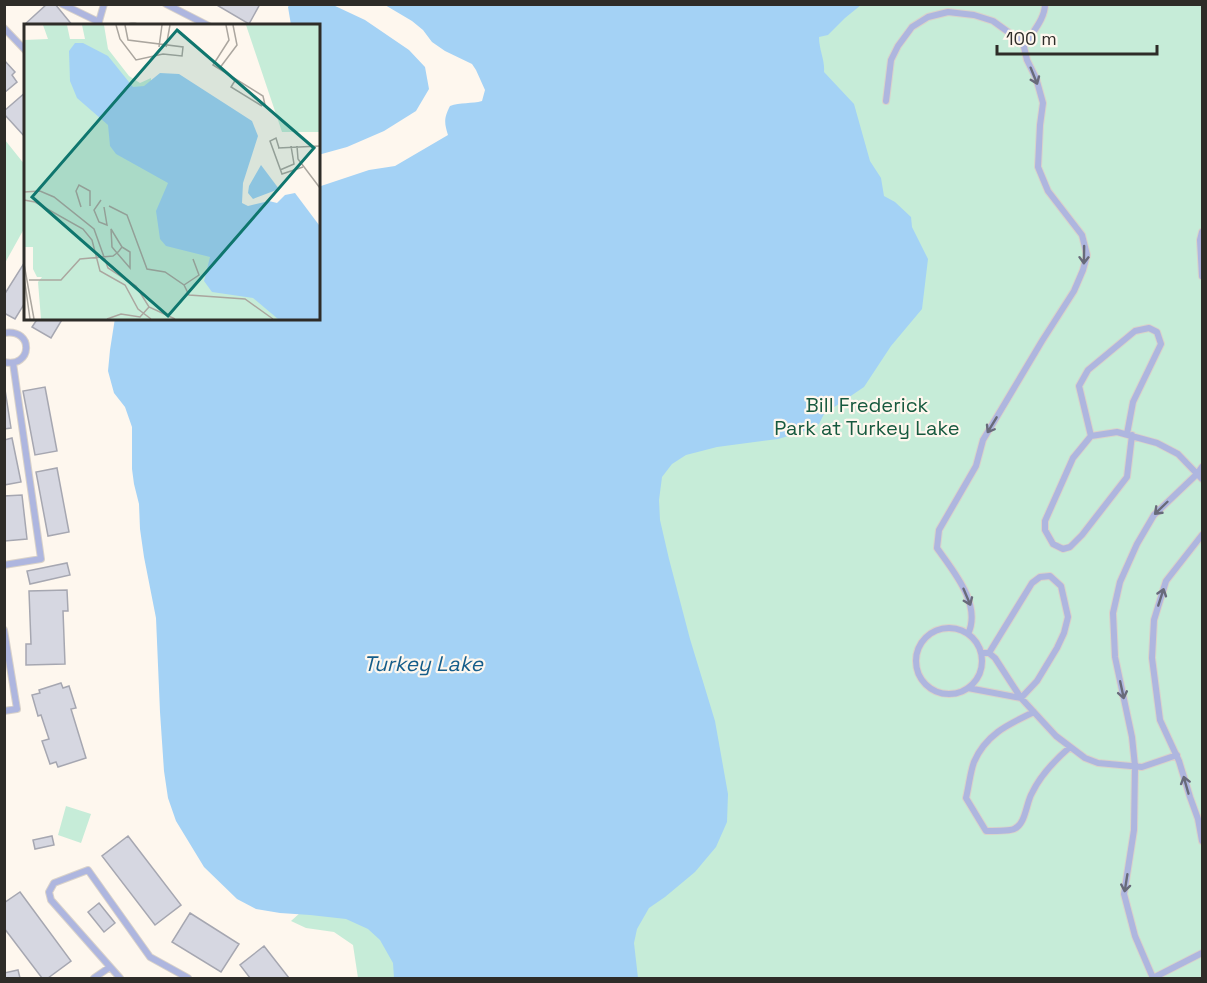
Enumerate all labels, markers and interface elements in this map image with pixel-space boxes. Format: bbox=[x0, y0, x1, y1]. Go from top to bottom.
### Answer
scale bar bbox=[997, 18, 1158, 56]
inset map bbox=[24, 24, 320, 320]
text: 100 m bbox=[1006, 27, 1057, 50]
one-way arrow bbox=[1029, 66, 1040, 84]
one-way arrow bbox=[1079, 245, 1090, 264]
park label: Bill Frederick Park at Turkey Lake bbox=[774, 392, 960, 441]
one-way arrow bbox=[986, 416, 998, 433]
one-way arrow bbox=[1154, 501, 1169, 515]
one-way arrow bbox=[962, 588, 973, 606]
one-way arrow bbox=[1156, 588, 1167, 607]
water label: Turkey Lake bbox=[363, 650, 484, 677]
one-way arrow bbox=[1117, 680, 1128, 699]
one-way arrow bbox=[1180, 776, 1191, 795]
one-way arrow bbox=[1121, 873, 1132, 893]

